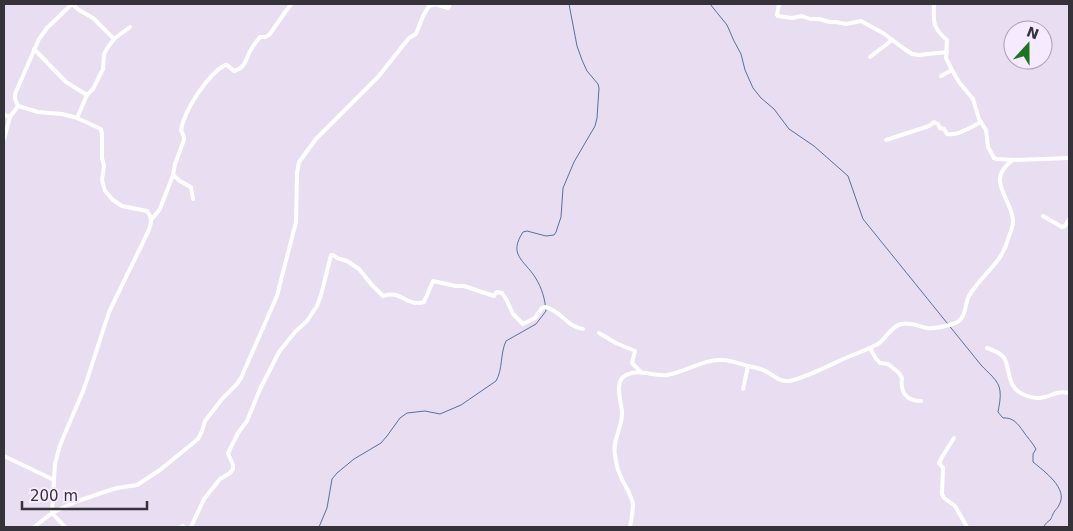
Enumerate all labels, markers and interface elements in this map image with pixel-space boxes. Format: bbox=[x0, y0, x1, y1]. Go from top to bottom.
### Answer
north arrow bbox=[1003, 20, 1053, 70]
text: N bbox=[1024, 23, 1041, 42]
scale bar bbox=[22, 478, 148, 510]
text: 200 m bbox=[30, 487, 78, 505]

